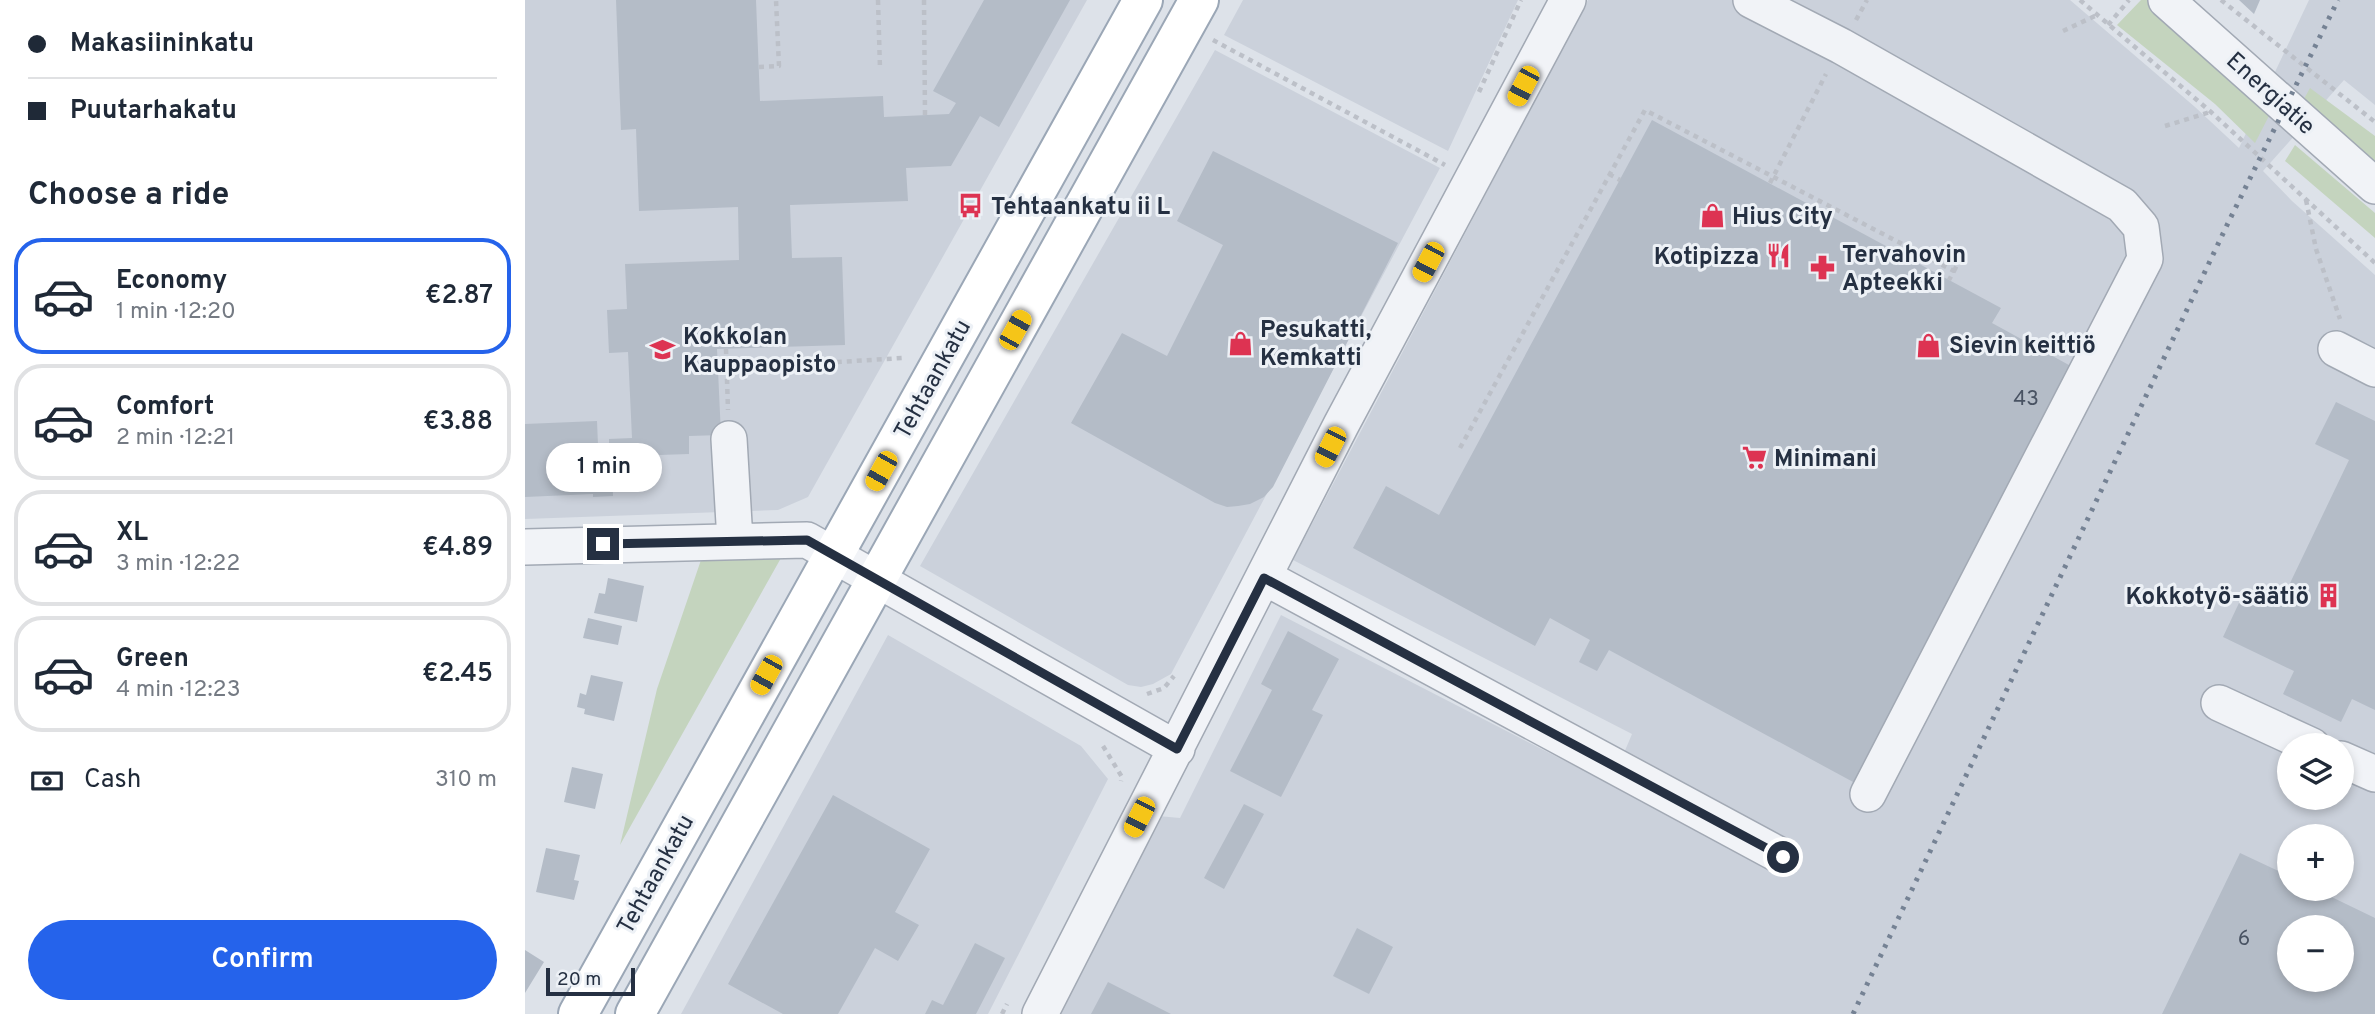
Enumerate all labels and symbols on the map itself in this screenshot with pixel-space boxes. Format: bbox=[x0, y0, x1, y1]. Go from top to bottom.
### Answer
street label: Energiatie bbox=[2219, 47, 2320, 142]
car bbox=[1504, 63, 1543, 109]
bus stop icon: Tehtaankatu ii L bbox=[957, 192, 985, 220]
place label: Tehtaankatu ii L bbox=[991, 193, 1171, 223]
shop icon: Hius City bbox=[1698, 202, 1726, 230]
place label: Hius City bbox=[1732, 203, 1833, 233]
car bbox=[1409, 239, 1448, 285]
place label: Tervahovin Apteekki bbox=[1842, 241, 1966, 299]
restaurant icon: Kotipizza bbox=[1765, 242, 1793, 270]
place label: Kotipizza bbox=[1654, 243, 1759, 273]
pharmacy icon: Tervahovin Apteekki bbox=[1808, 254, 1836, 282]
car bbox=[996, 307, 1035, 353]
street label: Tehtaankatu bbox=[889, 315, 979, 445]
place label: Pesukatti, Kemkatti bbox=[1260, 316, 1371, 374]
place label: Kokkolan Kauppaopisto bbox=[683, 323, 836, 381]
shop icon: Pesukatti, Kemkatti bbox=[1226, 329, 1254, 357]
shop icon: Sievin keittiö bbox=[1915, 331, 1943, 359]
place label: Sievin keittiö bbox=[1949, 332, 2096, 362]
school or university icon: Kokkolan Kauppaopisto bbox=[649, 336, 677, 364]
house number: 43 bbox=[2013, 386, 2039, 413]
car bbox=[1312, 424, 1349, 470]
callout: 1 min bbox=[545, 442, 661, 491]
supermarket icon: Minimani bbox=[1740, 444, 1768, 472]
place label: Minimani bbox=[1774, 445, 1877, 475]
car bbox=[862, 448, 901, 494]
route end bbox=[587, 528, 619, 560]
building icon: Kokkotyö-säätiö bbox=[2315, 582, 2343, 610]
place label: Kokkotyö-säätiö bbox=[2126, 583, 2309, 613]
car bbox=[747, 652, 786, 698]
car bbox=[1121, 794, 1158, 840]
street label: Tehtaankatu bbox=[612, 810, 702, 940]
route start bbox=[1767, 841, 1799, 873]
house number: 6 bbox=[2238, 926, 2250, 953]
scale bar bbox=[546, 965, 635, 997]

